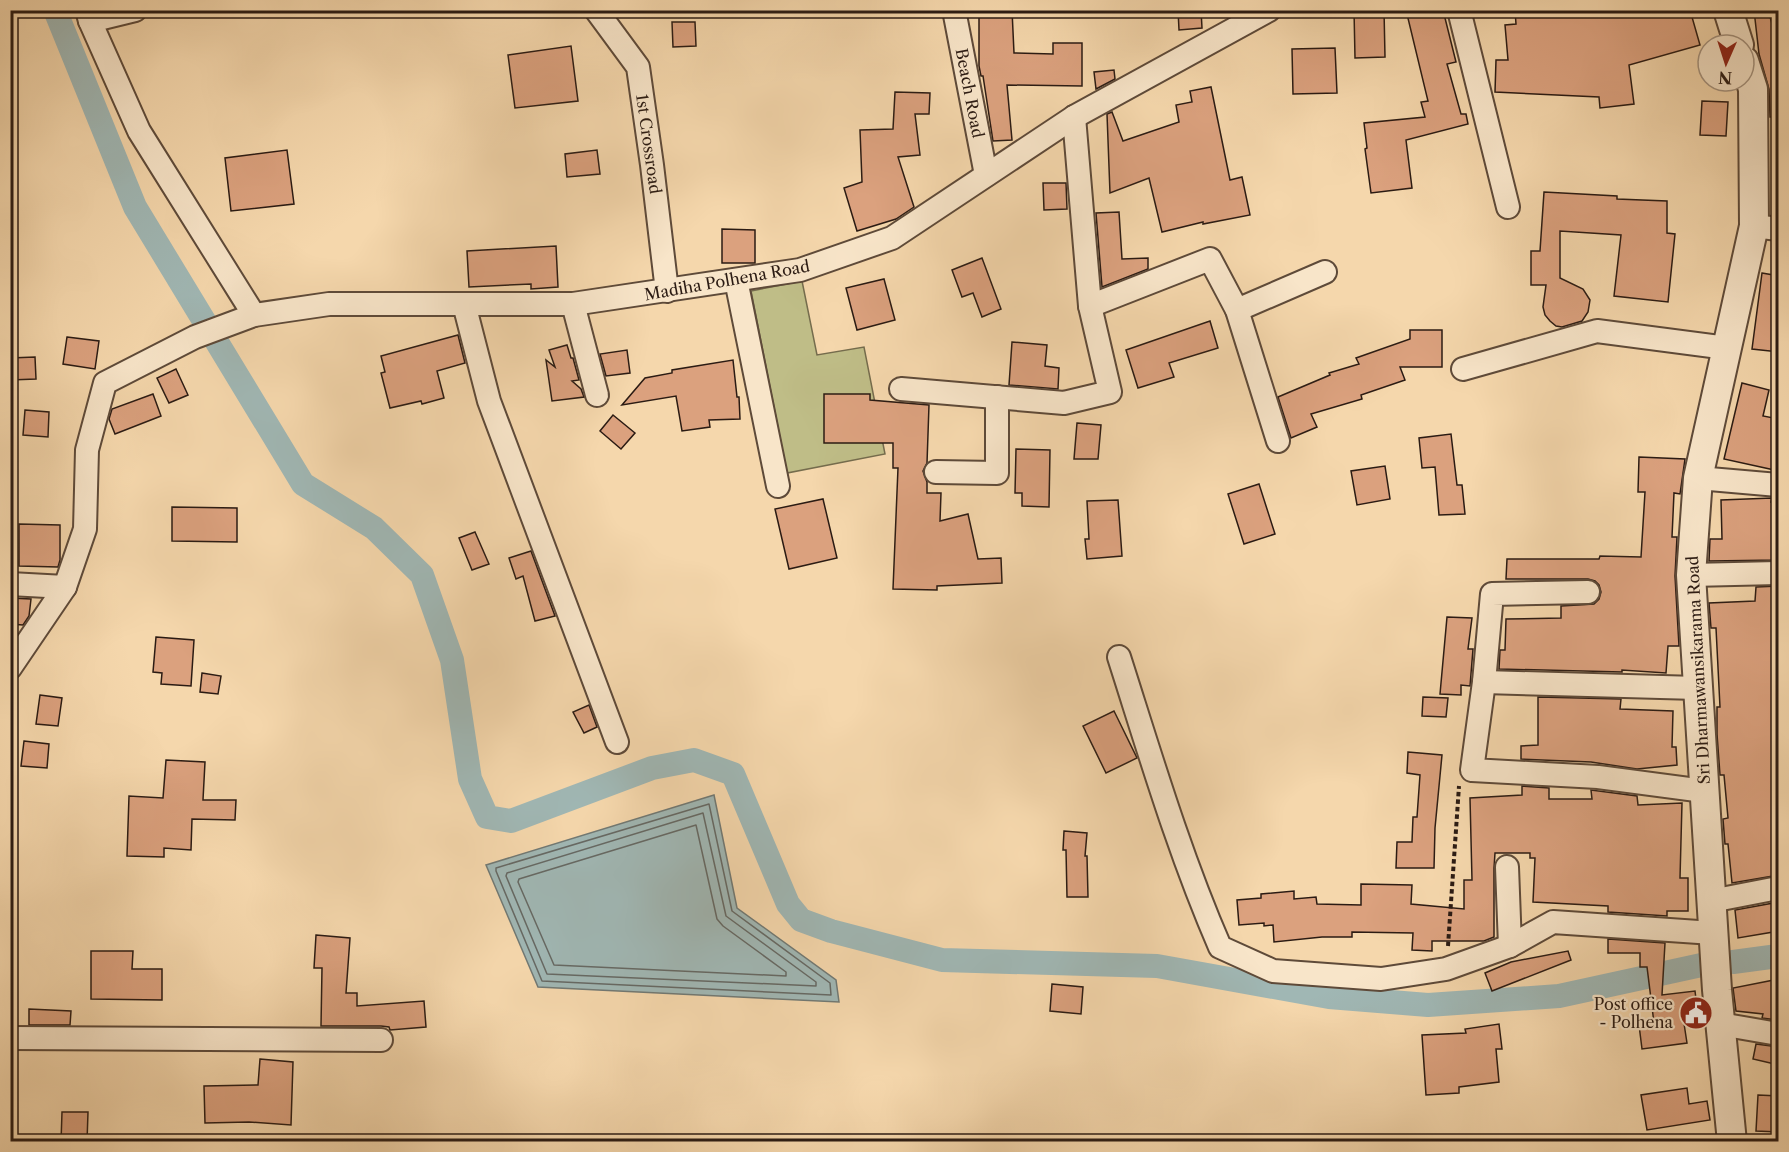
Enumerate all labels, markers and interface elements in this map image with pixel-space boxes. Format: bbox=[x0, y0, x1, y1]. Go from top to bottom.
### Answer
north arrow bbox=[1696, 33, 1756, 93]
street label: Beach Road bbox=[952, 47, 989, 140]
text: N bbox=[1718, 68, 1733, 88]
street label: 1st Crossroad bbox=[632, 93, 666, 195]
street label: Madiha Polhena Road bbox=[643, 256, 811, 304]
street label: Sri Dharmawansikarama Road bbox=[1682, 555, 1714, 785]
place label: Post office - Polhena bbox=[1594, 994, 1674, 1032]
public building icon: Post office - Polhena bbox=[1678, 995, 1714, 1031]

